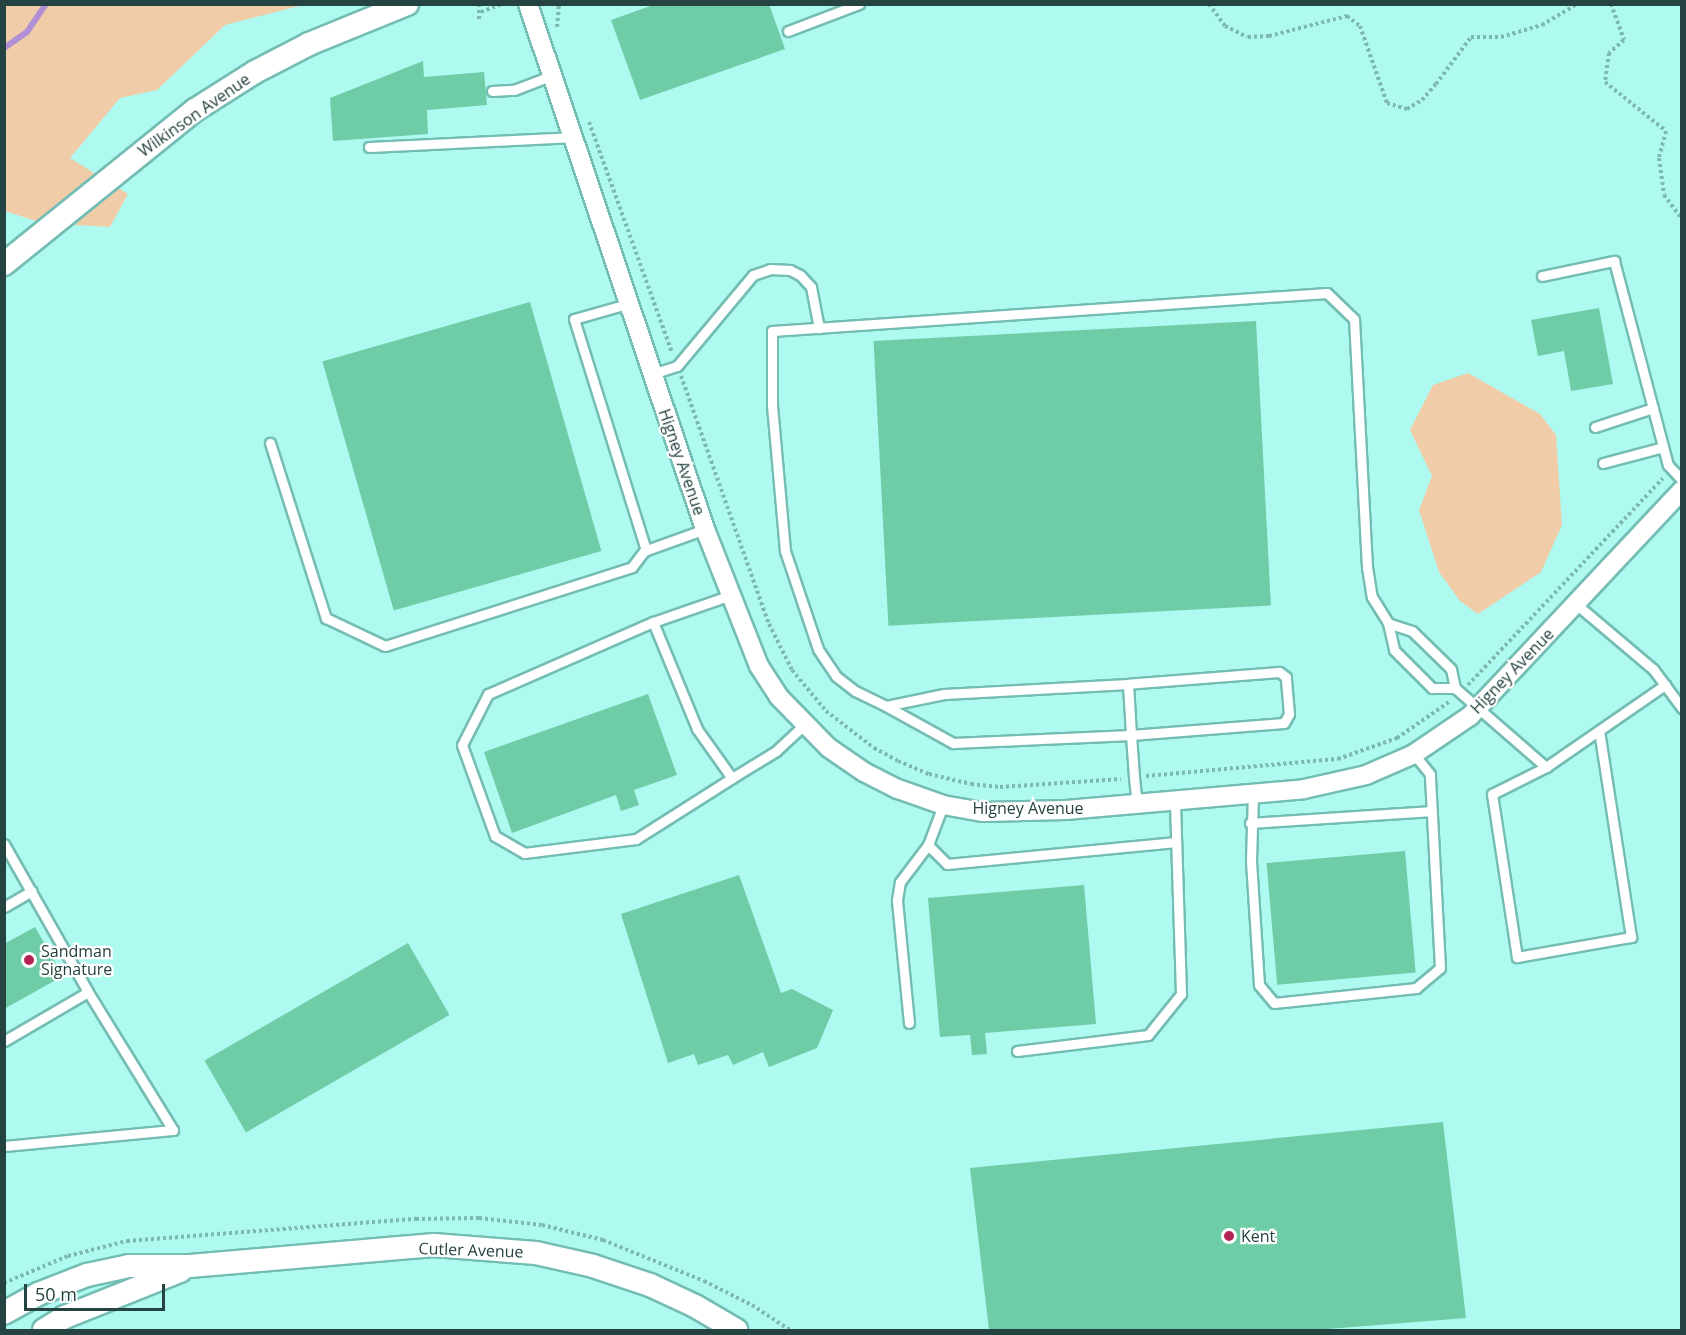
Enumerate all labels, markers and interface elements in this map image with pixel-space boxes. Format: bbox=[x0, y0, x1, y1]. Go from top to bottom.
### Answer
street label: Wilkinson Avenue bbox=[134, 69, 254, 161]
street label: Higney Avenue bbox=[655, 406, 709, 518]
street label: Higney Avenue bbox=[1466, 624, 1558, 718]
street label: Higney Avenue bbox=[972, 798, 1084, 818]
place label: Sandman Signature bbox=[41, 941, 112, 979]
marker: Sandman Signature bbox=[22, 953, 36, 967]
place label: Kent bbox=[1241, 1226, 1275, 1246]
marker: Kent bbox=[1222, 1229, 1236, 1243]
street label: Cutler Avenue bbox=[418, 1239, 524, 1261]
scale bar bbox=[27, 1272, 168, 1310]
text: 50 m bbox=[35, 1282, 77, 1306]

